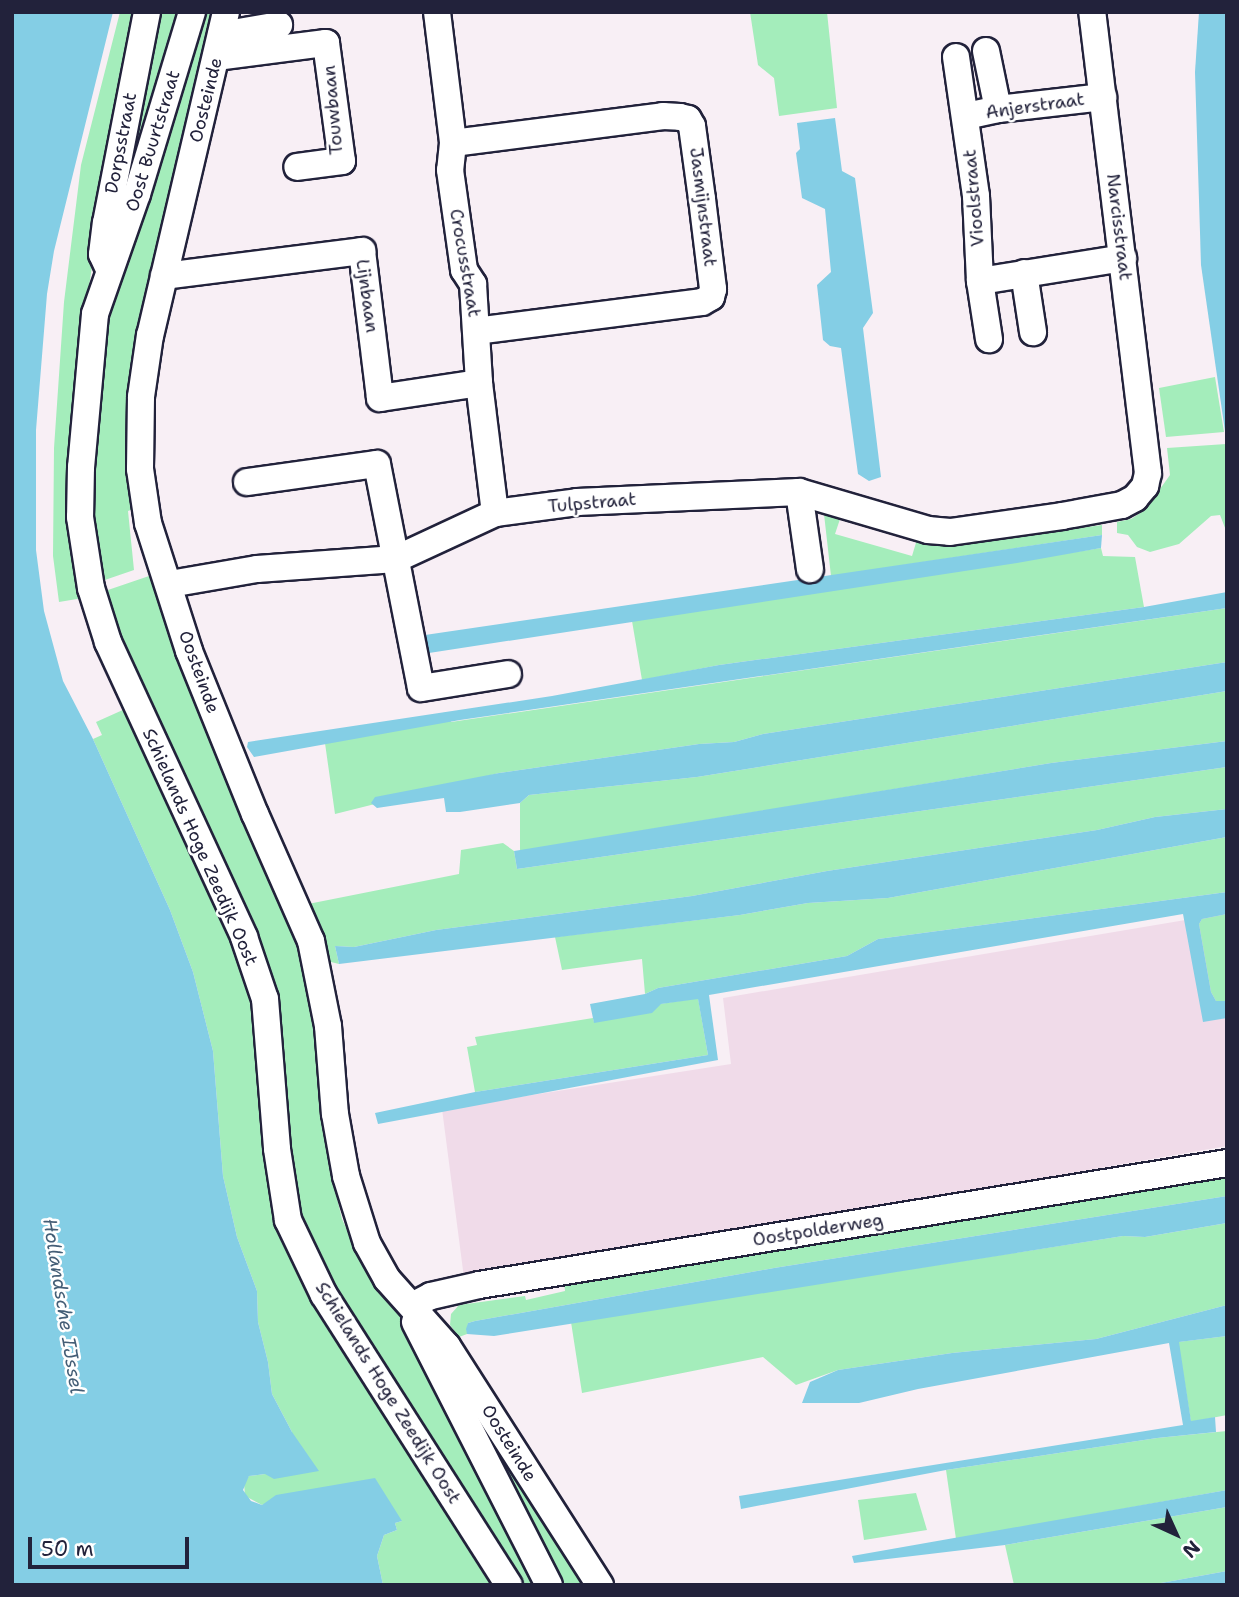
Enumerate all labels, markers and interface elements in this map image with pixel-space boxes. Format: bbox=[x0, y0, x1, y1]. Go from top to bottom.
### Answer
street label: Oosteinde bbox=[185, 55, 227, 145]
street label: Touwbaan bbox=[318, 64, 348, 156]
street label: Oost Buurtstraat bbox=[121, 68, 185, 214]
street label: Anjerstraat bbox=[984, 88, 1086, 124]
street label: Dorpsstraat bbox=[101, 91, 141, 195]
street label: Jasmijnstraat bbox=[685, 146, 721, 268]
street label: Vioolstraat bbox=[959, 148, 989, 248]
street label: Narcisstraat bbox=[1102, 172, 1136, 282]
street label: Crocusstraat bbox=[445, 207, 485, 319]
street label: Lijnbaan bbox=[351, 258, 383, 334]
street label: Tulpstraat bbox=[547, 488, 637, 518]
street label: Oosteinde bbox=[174, 628, 224, 716]
street label: Schielands Hoge Zeedijk Oost bbox=[138, 725, 262, 969]
street label: Oostpolderweg bbox=[751, 1209, 885, 1251]
water label: Hollandsche IJssel bbox=[38, 1217, 88, 1395]
street label: Schielands Hoge Zeedijk Oost bbox=[311, 1278, 465, 1508]
street label: Oosteinde bbox=[477, 1400, 541, 1486]
north arrow bbox=[1141, 1499, 1211, 1569]
scale bar bbox=[32, 1524, 192, 1568]
text: 50 m bbox=[41, 1535, 94, 1563]
text: N bbox=[1177, 1535, 1205, 1563]

